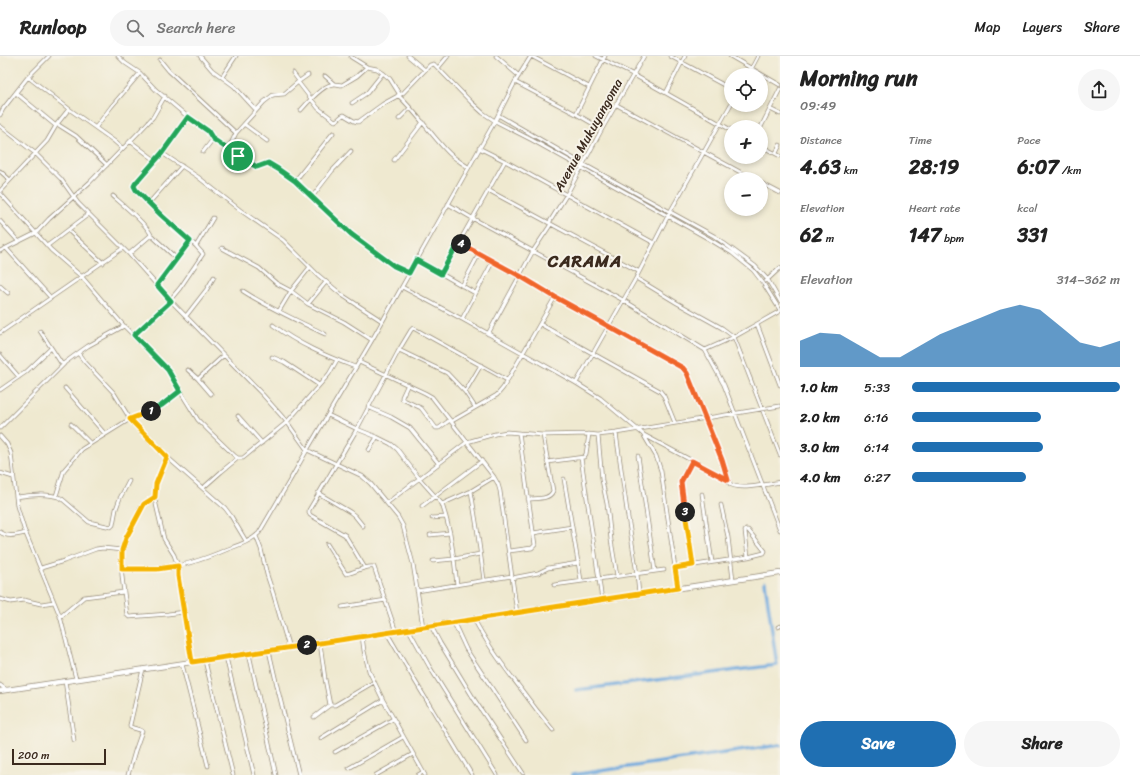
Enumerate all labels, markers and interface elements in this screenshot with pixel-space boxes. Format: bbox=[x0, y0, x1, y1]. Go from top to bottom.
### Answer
search box bbox=[110, 10, 390, 46]
text: Runloop bbox=[20, 11, 86, 44]
text: Search here bbox=[156, 15, 235, 41]
text: Map bbox=[975, 15, 1000, 40]
text: Layers bbox=[1022, 15, 1062, 40]
text: Share bbox=[1084, 15, 1120, 40]
icon: search bbox=[124, 17, 146, 39]
text: Morning run bbox=[800, 59, 918, 98]
map controls bbox=[724, 68, 768, 216]
button: locate bbox=[724, 68, 768, 112]
button: share bbox=[1078, 69, 1120, 111]
street label: Avenue Mukuyangoma bbox=[547, 74, 629, 197]
text: 09:49 bbox=[800, 94, 836, 117]
button: + bbox=[724, 120, 768, 164]
text: Distance bbox=[800, 131, 842, 150]
text: Time bbox=[909, 131, 932, 150]
text: Pace bbox=[1017, 131, 1041, 150]
pin bbox=[221, 139, 255, 173]
icon: arrive bbox=[227, 145, 249, 167]
text: 4.63 bbox=[800, 150, 841, 185]
text: 28:19 bbox=[909, 150, 959, 185]
text: 6:07 bbox=[1017, 150, 1059, 185]
text: km bbox=[841, 161, 858, 180]
text: /km bbox=[1059, 161, 1081, 180]
button: − bbox=[724, 172, 768, 216]
text: Elevation bbox=[800, 199, 845, 218]
text: Heart rate bbox=[909, 199, 960, 218]
text: kcal bbox=[1017, 199, 1037, 218]
text: 62 bbox=[800, 218, 823, 253]
text: 147 bbox=[909, 218, 941, 253]
text: 331 bbox=[1017, 218, 1048, 253]
text: m bbox=[823, 229, 834, 248]
text: bpm bbox=[941, 229, 964, 248]
pin: 4 bbox=[451, 234, 471, 254]
text: 4 bbox=[458, 234, 464, 253]
district label: CARAMA bbox=[547, 246, 622, 276]
text: Elevation bbox=[800, 268, 853, 291]
text: 314–362 m bbox=[1056, 268, 1120, 291]
text: 1.0 km bbox=[800, 376, 838, 399]
text: 5:33 bbox=[864, 376, 890, 399]
pin: 1 bbox=[141, 401, 161, 421]
text: 1 bbox=[149, 401, 153, 420]
text: 2.0 km bbox=[800, 406, 840, 429]
text: 6:16 bbox=[864, 406, 888, 429]
text: 3.0 km bbox=[800, 436, 840, 459]
text: 6:14 bbox=[864, 436, 889, 459]
text: 4.0 km bbox=[800, 466, 841, 489]
text: 6:27 bbox=[864, 466, 890, 489]
pin: 3 bbox=[675, 502, 695, 522]
text: 3 bbox=[682, 502, 688, 521]
pin: 2 bbox=[297, 635, 317, 655]
text: 2 bbox=[304, 635, 310, 654]
button: Save bbox=[800, 721, 956, 767]
button: Share bbox=[964, 721, 1120, 767]
text: 200 m bbox=[18, 746, 50, 765]
scale bar bbox=[12, 747, 106, 766]

